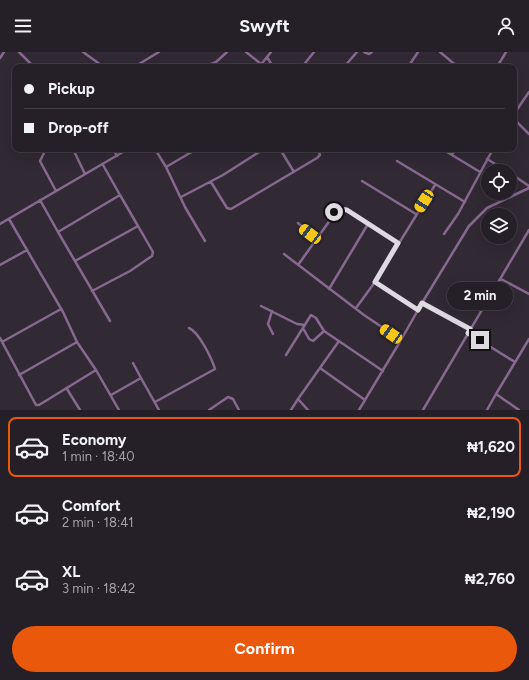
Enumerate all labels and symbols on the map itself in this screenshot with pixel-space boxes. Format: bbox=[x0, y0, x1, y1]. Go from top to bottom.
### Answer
car bbox=[412, 188, 436, 214]
route start bbox=[325, 203, 343, 221]
car bbox=[297, 222, 323, 246]
callout: 2 min bbox=[447, 282, 513, 310]
car bbox=[378, 322, 404, 346]
route end bbox=[471, 331, 489, 349]

